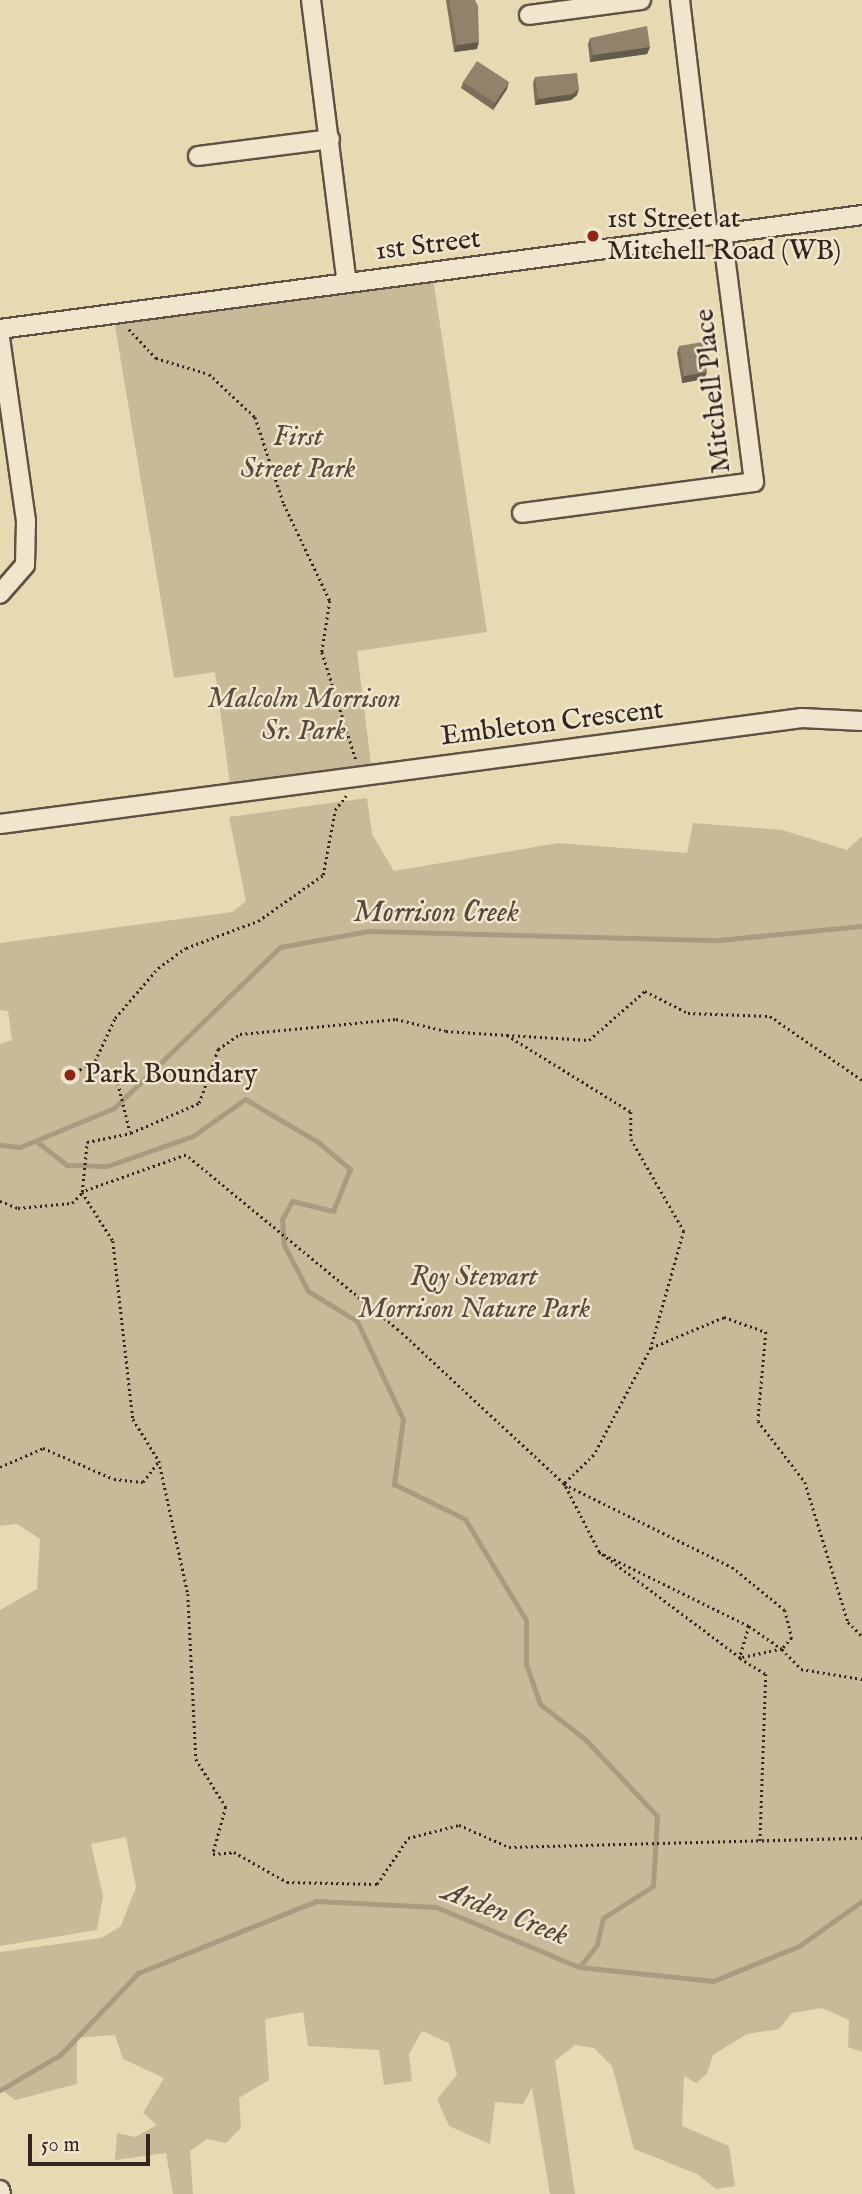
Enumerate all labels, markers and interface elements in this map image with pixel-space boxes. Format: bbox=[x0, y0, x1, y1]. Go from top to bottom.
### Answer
place label: 1st Street at Mitchell Road (WB) bbox=[607, 203, 841, 269]
street label: 1st Street bbox=[374, 223, 482, 269]
marker: 1st Street at Mitchell Road (WB) bbox=[585, 228, 601, 244]
street label: Mitchell Place bbox=[689, 307, 739, 475]
park label: First Street Park bbox=[241, 421, 355, 487]
park label: Malcolm Morrison Sr. Park bbox=[207, 683, 401, 749]
street label: Embleton Crescent bbox=[439, 694, 665, 754]
water label: Morrison Creek bbox=[353, 895, 519, 931]
place label: Park Boundary bbox=[84, 1058, 257, 1092]
marker: Park Boundary bbox=[62, 1067, 78, 1083]
park label: Roy Stewart Morrison Nature Park bbox=[358, 1261, 590, 1327]
water label: Arden Creek bbox=[437, 1874, 573, 1954]
scale bar bbox=[32, 2120, 154, 2164]
text: 50 m bbox=[41, 2132, 80, 2159]

